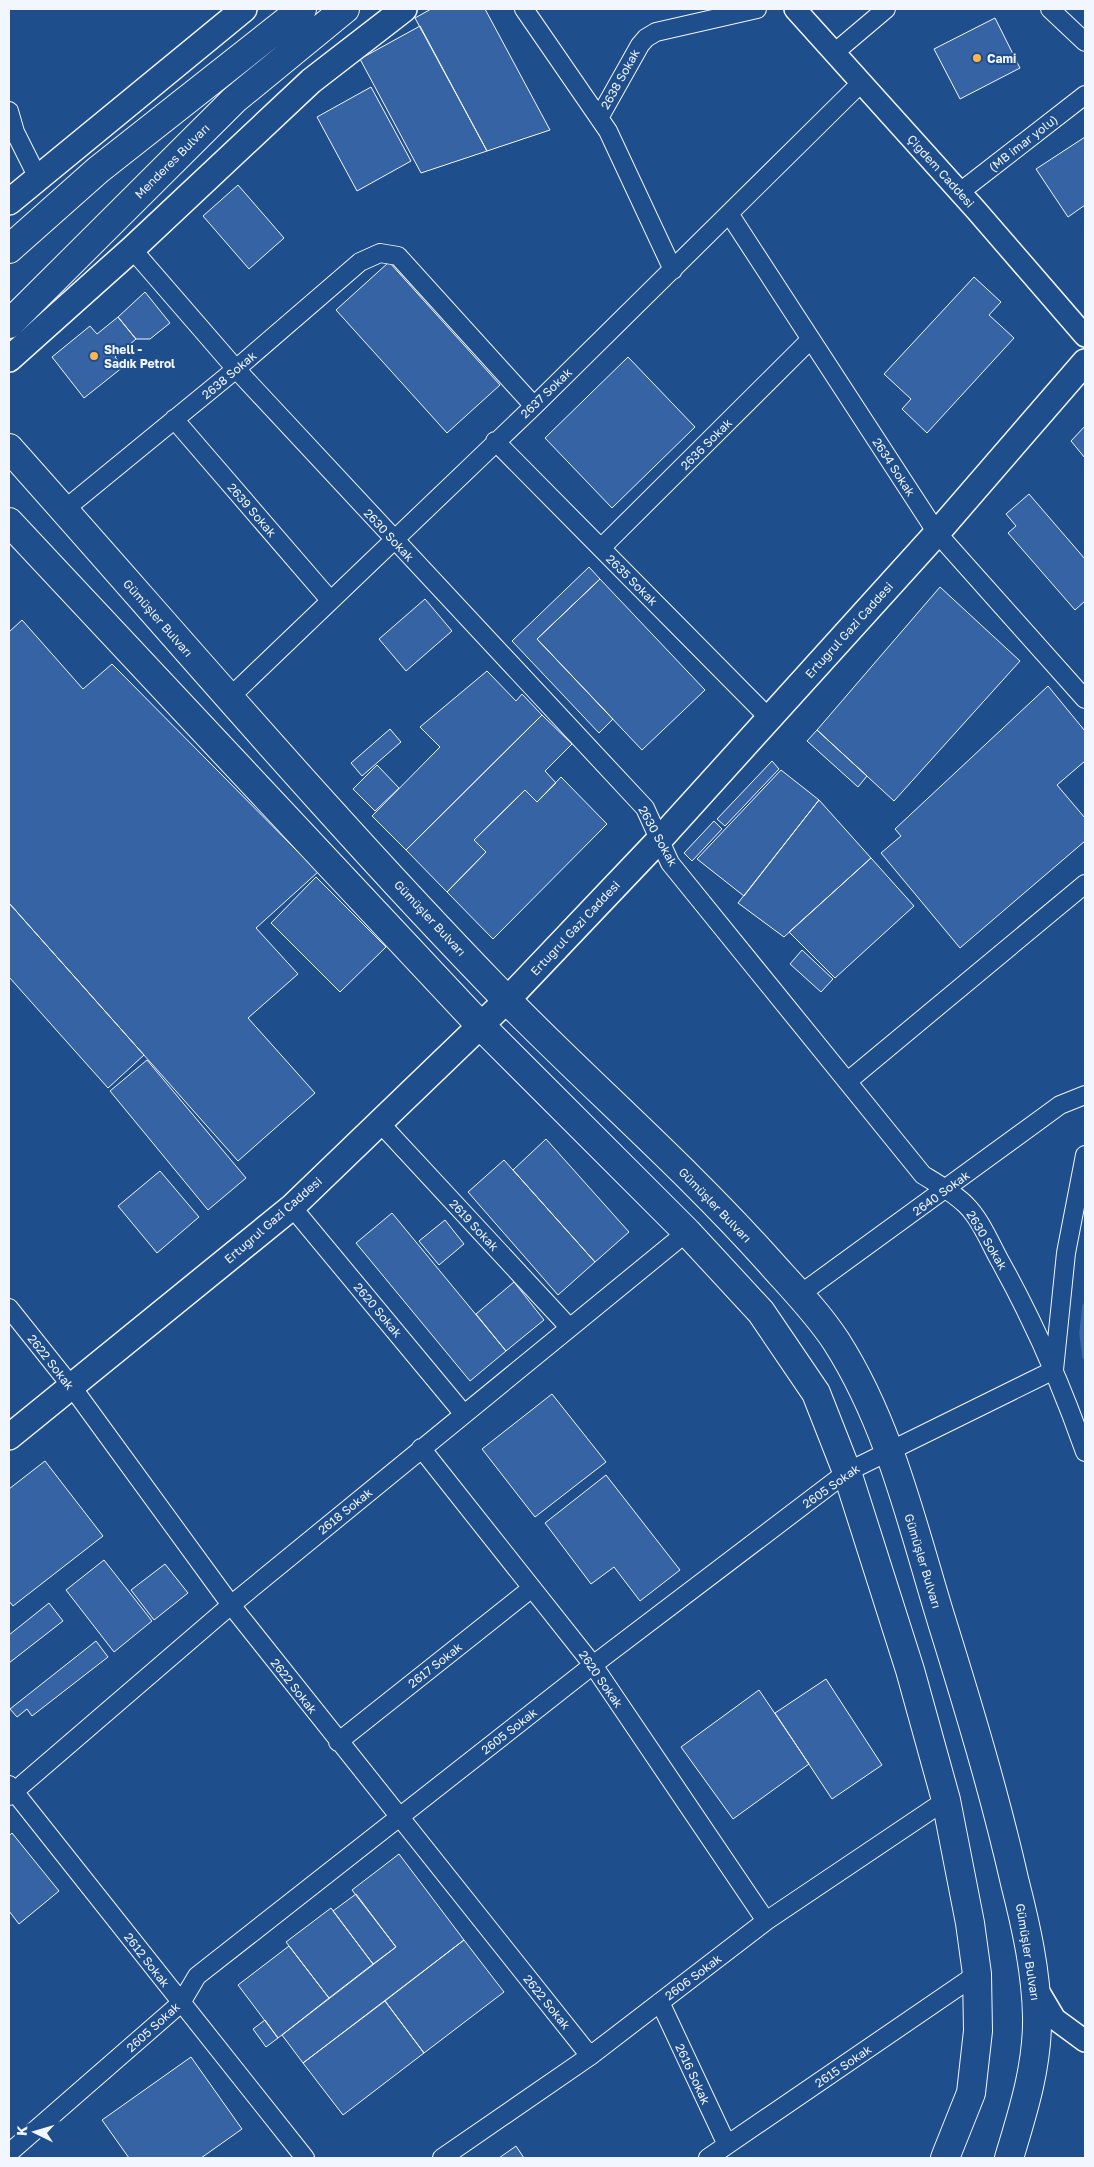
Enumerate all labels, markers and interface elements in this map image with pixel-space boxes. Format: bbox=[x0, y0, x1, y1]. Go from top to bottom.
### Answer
street label: 2638 Sokak bbox=[597, 46, 643, 112]
place label: Cami bbox=[987, 51, 1016, 66]
marker: Cami bbox=[971, 52, 983, 64]
street label: (MB imar yolu) bbox=[985, 111, 1061, 175]
street label: Menderes Bulvarı bbox=[131, 120, 213, 202]
street label: Çiğdem Caddesi bbox=[904, 131, 978, 211]
place label: Shell - Sadık Petrol bbox=[104, 342, 175, 371]
street label: 2638 Sokak bbox=[199, 348, 260, 402]
marker: Shell - Sadık Petrol bbox=[88, 350, 100, 362]
street label: 2637 Sokak bbox=[517, 365, 575, 421]
street label: 2636 Sokak bbox=[677, 415, 735, 473]
street label: 2634 Sokak bbox=[870, 435, 919, 499]
street label: 2639 Sokak bbox=[224, 480, 280, 540]
street label: 2630 Sokak bbox=[361, 505, 417, 565]
street label: 2635 Sokak bbox=[603, 551, 661, 609]
street label: Gümüşler Bulvarı bbox=[120, 576, 196, 660]
street label: Ertuğrul Gazi Caddesi bbox=[802, 579, 896, 681]
street label: 2630 Sokak bbox=[635, 803, 681, 869]
street label: Gümüşler Bulvarı bbox=[391, 877, 469, 959]
street label: Ertuğrul Gazi Caddesi bbox=[527, 877, 623, 979]
street label: Gümüşler Bulvarı bbox=[675, 1164, 755, 1246]
street label: 2640 Sokak bbox=[909, 1167, 973, 1219]
street label: Ertuğrul Gazi Caddesi bbox=[221, 1174, 325, 1266]
street label: 2619 Sokak bbox=[446, 1196, 502, 1254]
street label: 2630 Sokak bbox=[963, 1208, 1011, 1273]
street label: 2620 Sokak bbox=[351, 1280, 405, 1341]
street label: 2622 Sokak bbox=[25, 1331, 77, 1393]
street label: 2605 Sokak bbox=[799, 1461, 863, 1511]
street label: 2618 Sokak bbox=[315, 1484, 375, 1537]
street label: Gümüşler Bulvarı bbox=[901, 1512, 945, 1610]
street label: 2617 Sokak bbox=[405, 1639, 465, 1691]
street label: 2620 Sokak bbox=[576, 1647, 626, 1711]
street label: 2622 Sokak bbox=[268, 1655, 320, 1717]
street label: 2605 Sokak bbox=[478, 1704, 540, 1757]
street label: Gümüşler Bulvarı bbox=[1013, 1902, 1043, 2002]
street label: 2612 Sokak bbox=[121, 1930, 173, 1990]
street label: 2606 Sokak bbox=[662, 1951, 724, 2003]
street label: 2622 Sokak bbox=[520, 1972, 574, 2033]
street label: 2605 Sokak bbox=[123, 1999, 183, 2055]
street label: 2616 Sokak bbox=[672, 2041, 714, 2107]
street label: 2615 Sokak bbox=[812, 2041, 874, 2090]
north arrow bbox=[10, 2107, 60, 2157]
text: K bbox=[13, 2125, 30, 2137]

